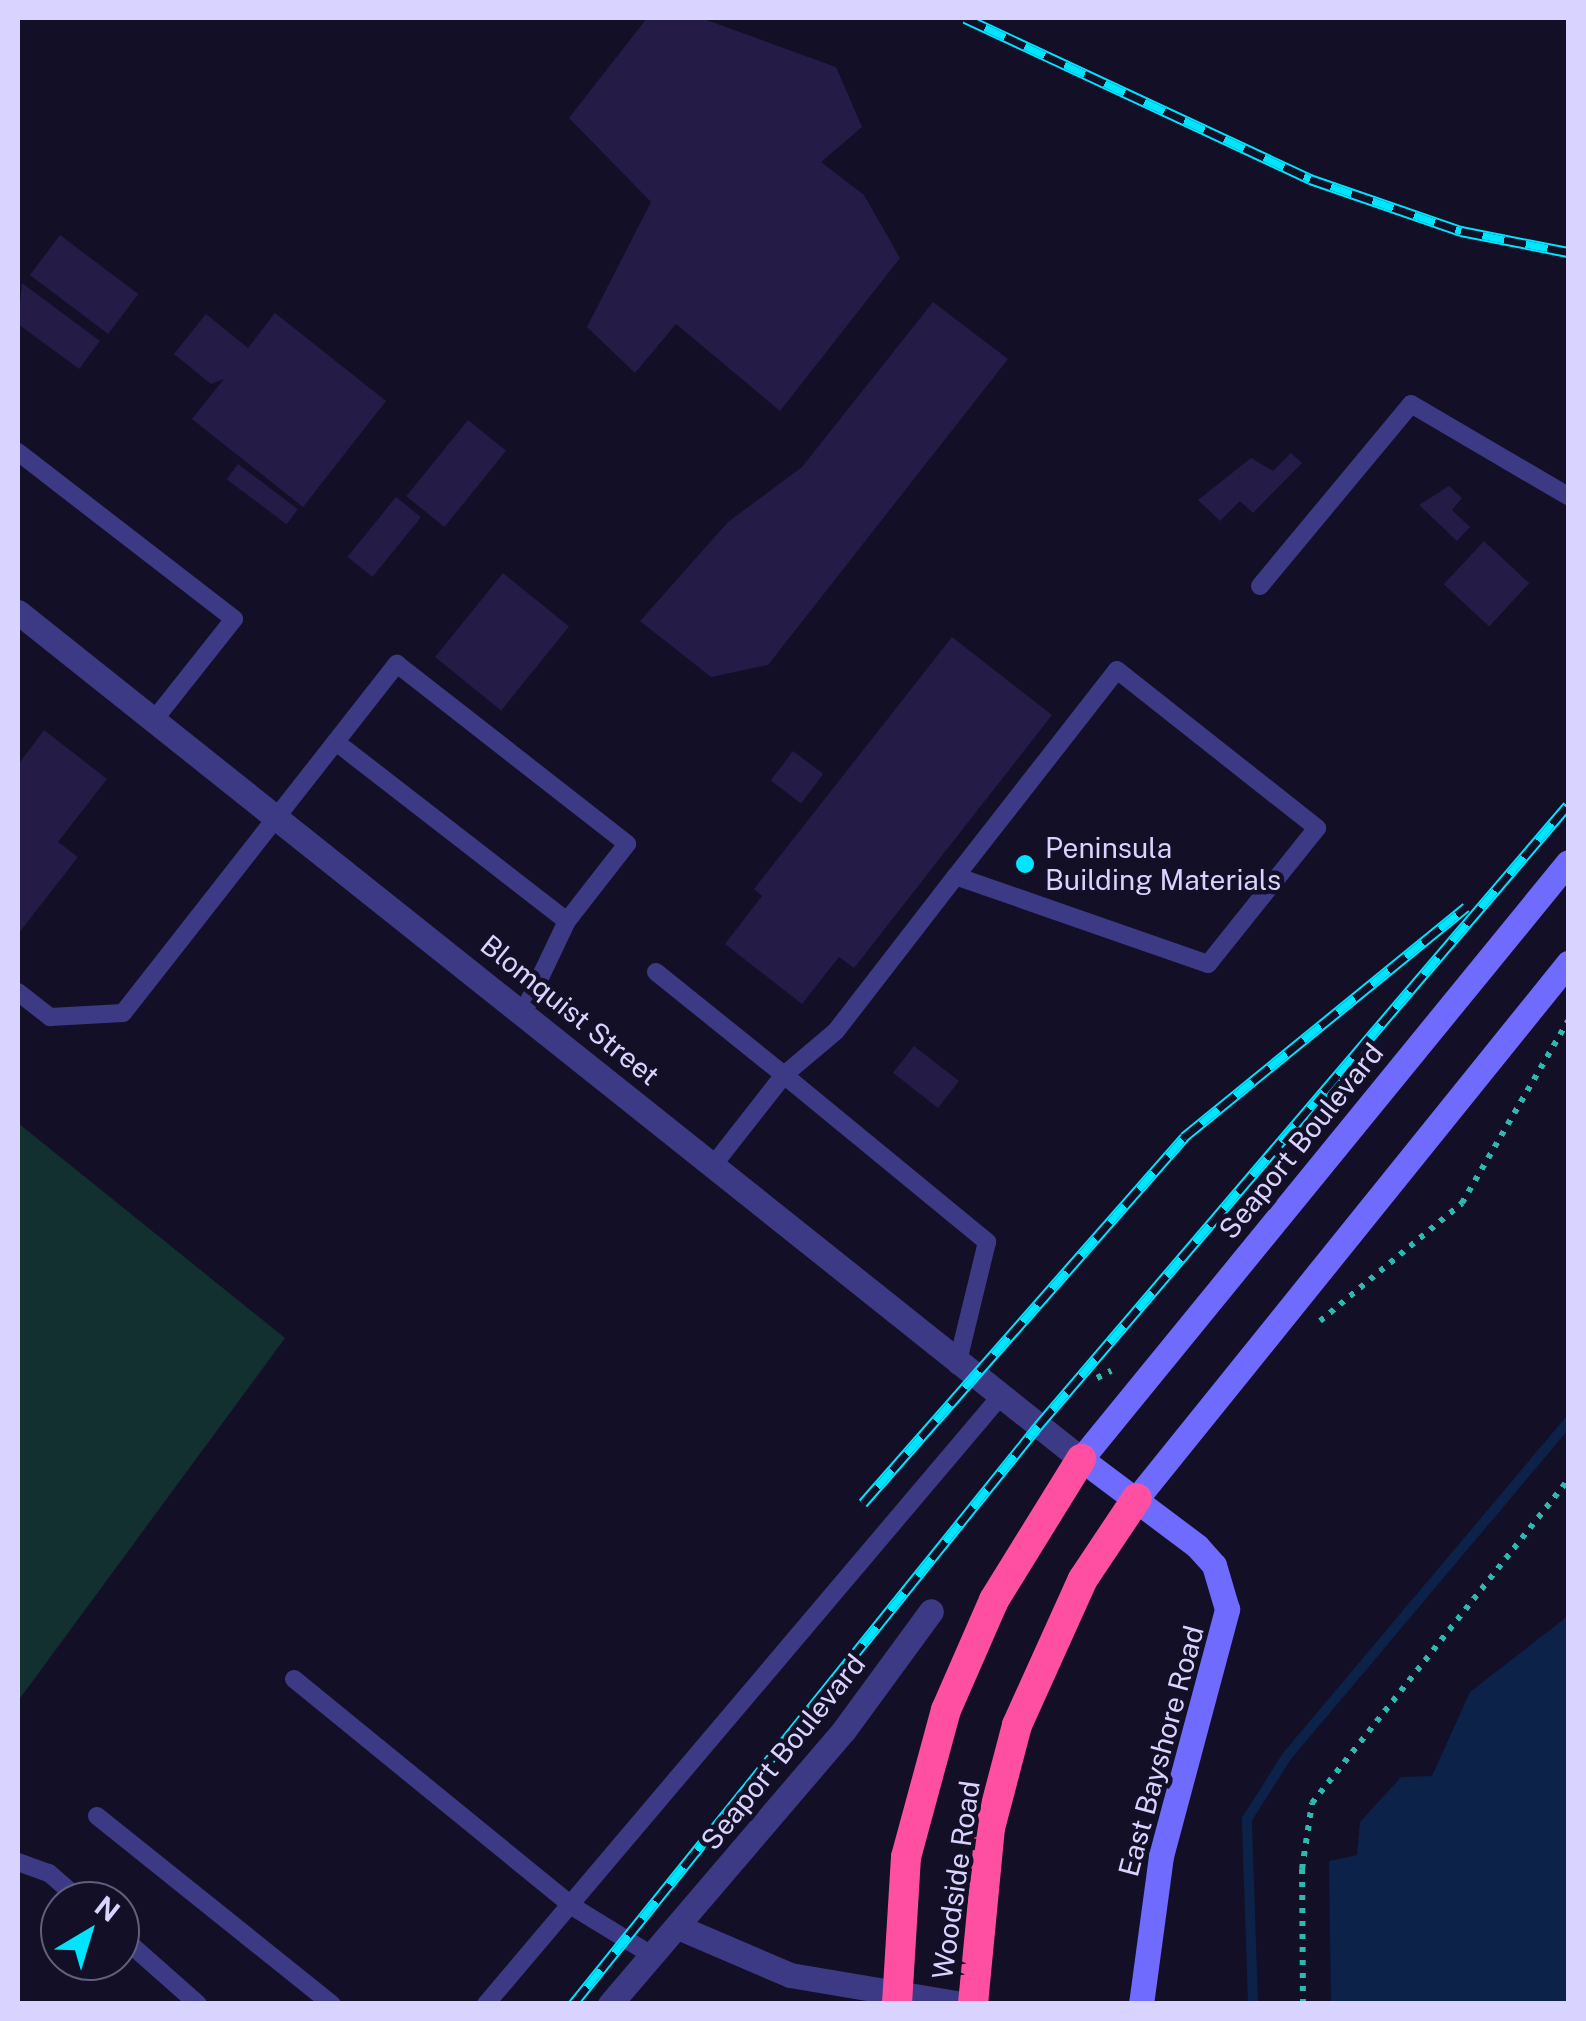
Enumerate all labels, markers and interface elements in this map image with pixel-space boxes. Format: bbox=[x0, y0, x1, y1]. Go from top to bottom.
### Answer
place label: Peninsula Building Materials bbox=[1045, 831, 1281, 897]
marker: Peninsula Building Materials bbox=[1014, 853, 1036, 875]
street label: Blomquist Street bbox=[474, 928, 666, 1092]
street label: Seaport Boulevard bbox=[1212, 1036, 1390, 1246]
street label: East Bayshore Road bbox=[1111, 1622, 1211, 1880]
street label: Seaport Boulevard bbox=[694, 1647, 872, 1857]
street label: Woodside Road bbox=[925, 1778, 987, 1982]
north arrow bbox=[40, 1881, 140, 1981]
text: N bbox=[89, 1889, 126, 1928]

